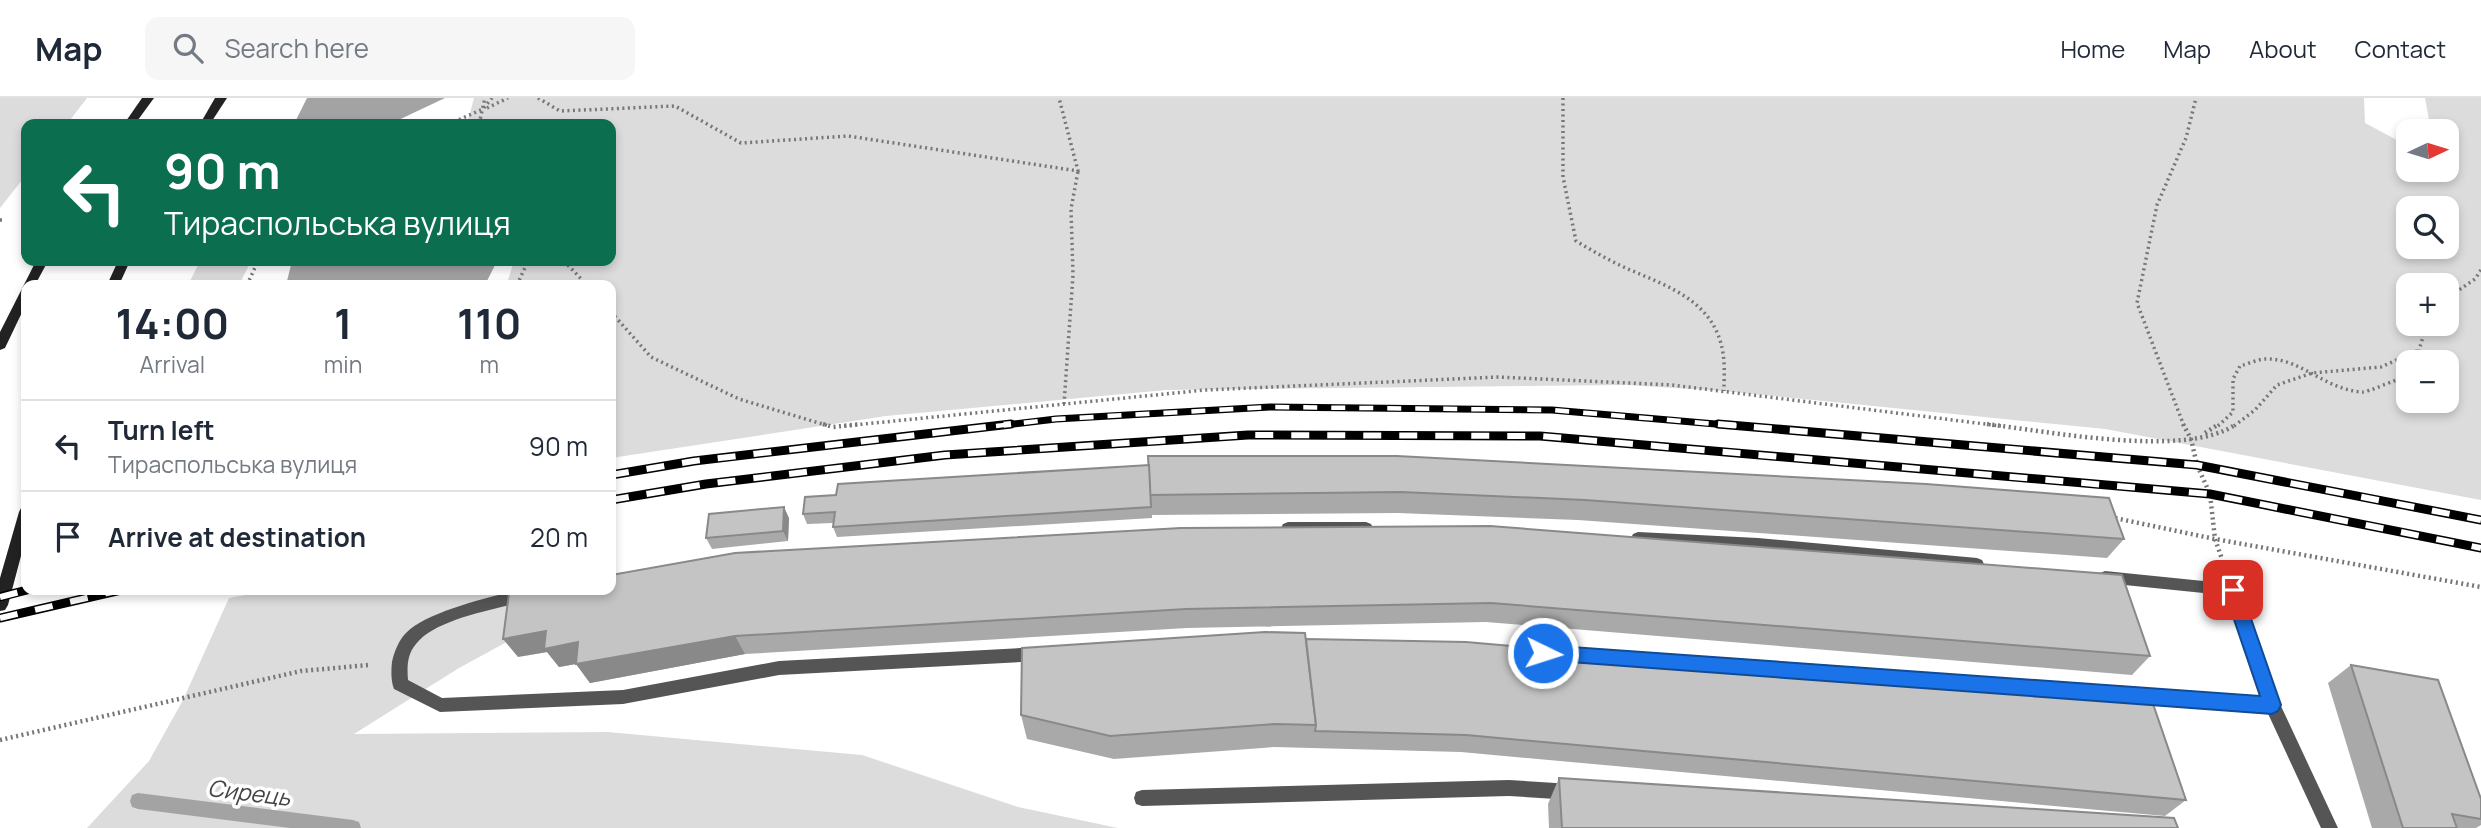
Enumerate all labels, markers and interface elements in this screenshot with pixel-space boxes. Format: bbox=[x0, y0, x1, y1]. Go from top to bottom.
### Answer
search box bbox=[145, 17, 635, 80]
text: Map bbox=[35, 26, 103, 71]
icon: search bbox=[169, 29, 207, 67]
text: Search here bbox=[225, 30, 369, 66]
text: Home bbox=[2060, 32, 2125, 65]
text: Map bbox=[2163, 32, 2211, 65]
text: About bbox=[2249, 32, 2317, 65]
text: Contact bbox=[2355, 32, 2446, 65]
north arrow bbox=[2396, 119, 2459, 182]
map controls bbox=[2396, 119, 2459, 413]
text: 90 m bbox=[164, 137, 281, 204]
icon: left bbox=[49, 147, 140, 238]
button: search bbox=[2396, 196, 2459, 259]
text: Тираспольська вулиця bbox=[164, 201, 511, 245]
button: + bbox=[2396, 273, 2459, 336]
text: 14:00 bbox=[116, 294, 229, 352]
text: 1 bbox=[334, 294, 352, 352]
text: 110 bbox=[457, 294, 521, 352]
text: Arrival bbox=[140, 348, 205, 380]
text: min bbox=[324, 348, 362, 380]
text: m bbox=[479, 348, 499, 380]
button: − bbox=[2396, 350, 2459, 413]
text: Turn left bbox=[108, 412, 215, 448]
icon: left bbox=[49, 427, 87, 465]
text: 90 m bbox=[529, 428, 588, 464]
text: Тираспольська вулиця bbox=[108, 448, 357, 480]
icon: arrive bbox=[49, 518, 87, 556]
text: Arrive at destination bbox=[108, 519, 366, 555]
text: 20 m bbox=[530, 519, 588, 555]
pin bbox=[2203, 560, 2263, 620]
icon: arrive bbox=[2214, 571, 2252, 609]
position arrow bbox=[1506, 616, 1580, 690]
water label: Сирець bbox=[206, 771, 293, 813]

